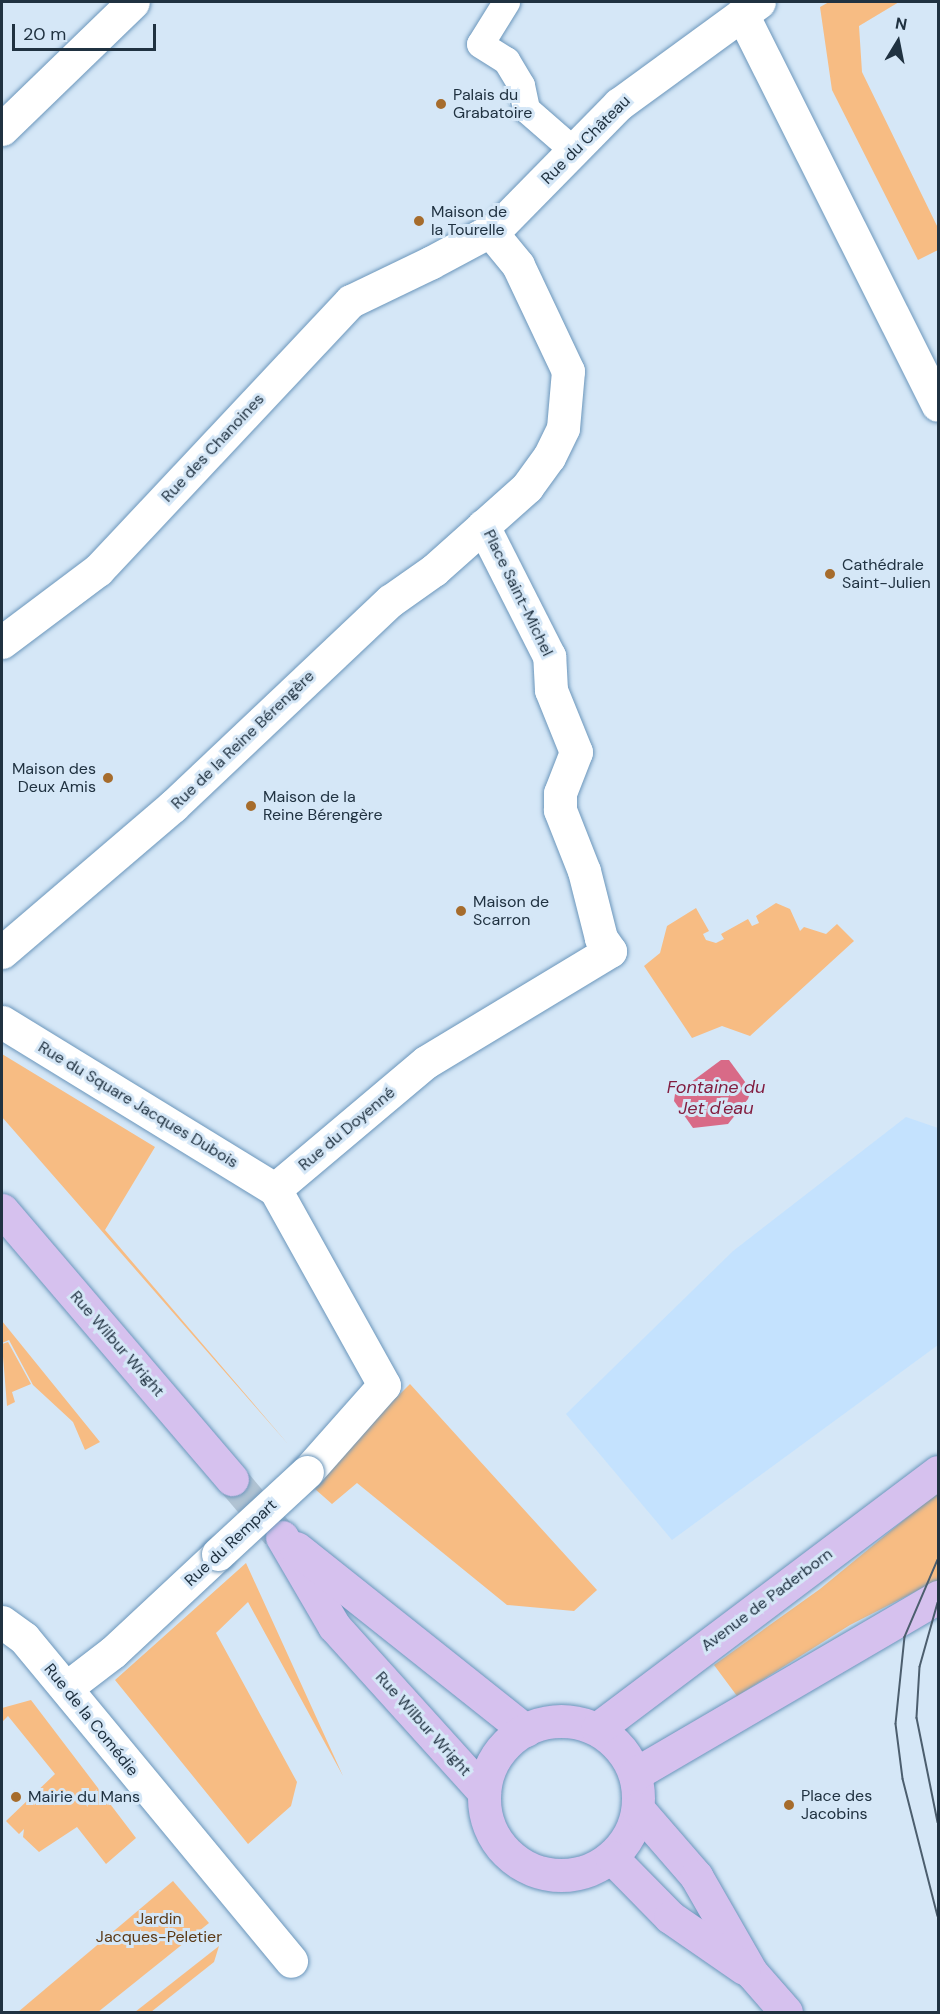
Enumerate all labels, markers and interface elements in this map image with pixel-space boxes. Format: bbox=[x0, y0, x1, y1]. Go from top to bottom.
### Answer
scale bar bbox=[15, 12, 159, 50]
north arrow bbox=[868, 12, 928, 72]
text: N bbox=[894, 12, 909, 35]
text: 20 m bbox=[23, 22, 66, 46]
place label: Palais du Grabatoire bbox=[453, 85, 532, 123]
street label: Rue du Château bbox=[538, 92, 634, 188]
marker: Palais du Grabatoire bbox=[434, 97, 448, 111]
place label: Maison de la Tourelle bbox=[431, 202, 507, 240]
marker: Maison de la Tourelle bbox=[412, 214, 426, 228]
street label: Rue des Chanoines bbox=[158, 390, 268, 506]
street label: Place Saint-Michel bbox=[479, 527, 557, 659]
place label: Cathédrale Saint-Julien bbox=[842, 555, 931, 593]
marker: Cathédrale Saint-Julien bbox=[823, 567, 837, 581]
street label: Rue de la Reine Bérengère bbox=[167, 667, 319, 813]
place label: Maison des Deux Amis bbox=[12, 759, 96, 797]
marker: Maison des Deux Amis bbox=[101, 771, 115, 785]
place label: Maison de la Reine Bérengère bbox=[263, 787, 383, 825]
marker: Maison de la Reine Bérengère bbox=[244, 799, 258, 813]
place label: Maison de Scarron bbox=[473, 892, 549, 930]
marker: Maison de Scarron bbox=[454, 904, 468, 918]
street label: Rue du Square Jacques Dubois bbox=[35, 1038, 241, 1172]
water label: Fontaine du Jet d'eau bbox=[667, 1077, 765, 1120]
street label: Rue du Doyenné bbox=[295, 1083, 399, 1175]
street label: Rue Wilbur Wright bbox=[66, 1287, 168, 1401]
street label: Rue du Rempart bbox=[181, 1495, 281, 1591]
street label: Avenue de Paderborn bbox=[698, 1544, 836, 1656]
street label: Rue de la Comédie bbox=[40, 1660, 142, 1780]
street label: Rue Wilbur Wright bbox=[371, 1668, 475, 1780]
place label: Place des Jacobins bbox=[801, 1786, 872, 1824]
place label: Mairie du Mans bbox=[28, 1787, 140, 1807]
marker: Mairie du Mans bbox=[9, 1790, 23, 1804]
marker: Place des Jacobins bbox=[782, 1798, 796, 1812]
park label: Jardin Jacques-Peletier bbox=[96, 1909, 222, 1947]

